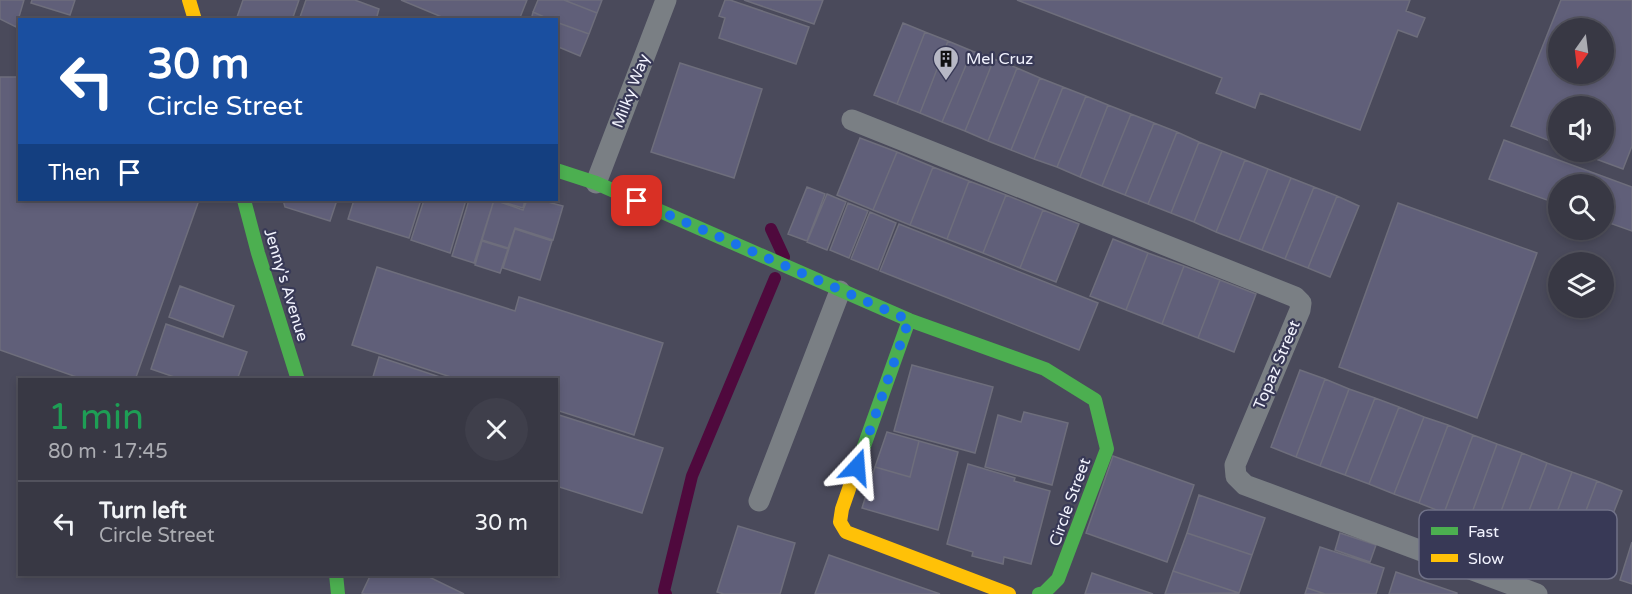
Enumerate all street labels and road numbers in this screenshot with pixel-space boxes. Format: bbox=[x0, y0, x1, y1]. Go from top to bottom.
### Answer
street label: Milky Way bbox=[608, 51, 654, 131]
street label: Jenny's Avenue bbox=[259, 226, 313, 344]
street label: Topaz Street bbox=[1249, 317, 1305, 413]
street label: Circle Street bbox=[1045, 455, 1095, 549]

